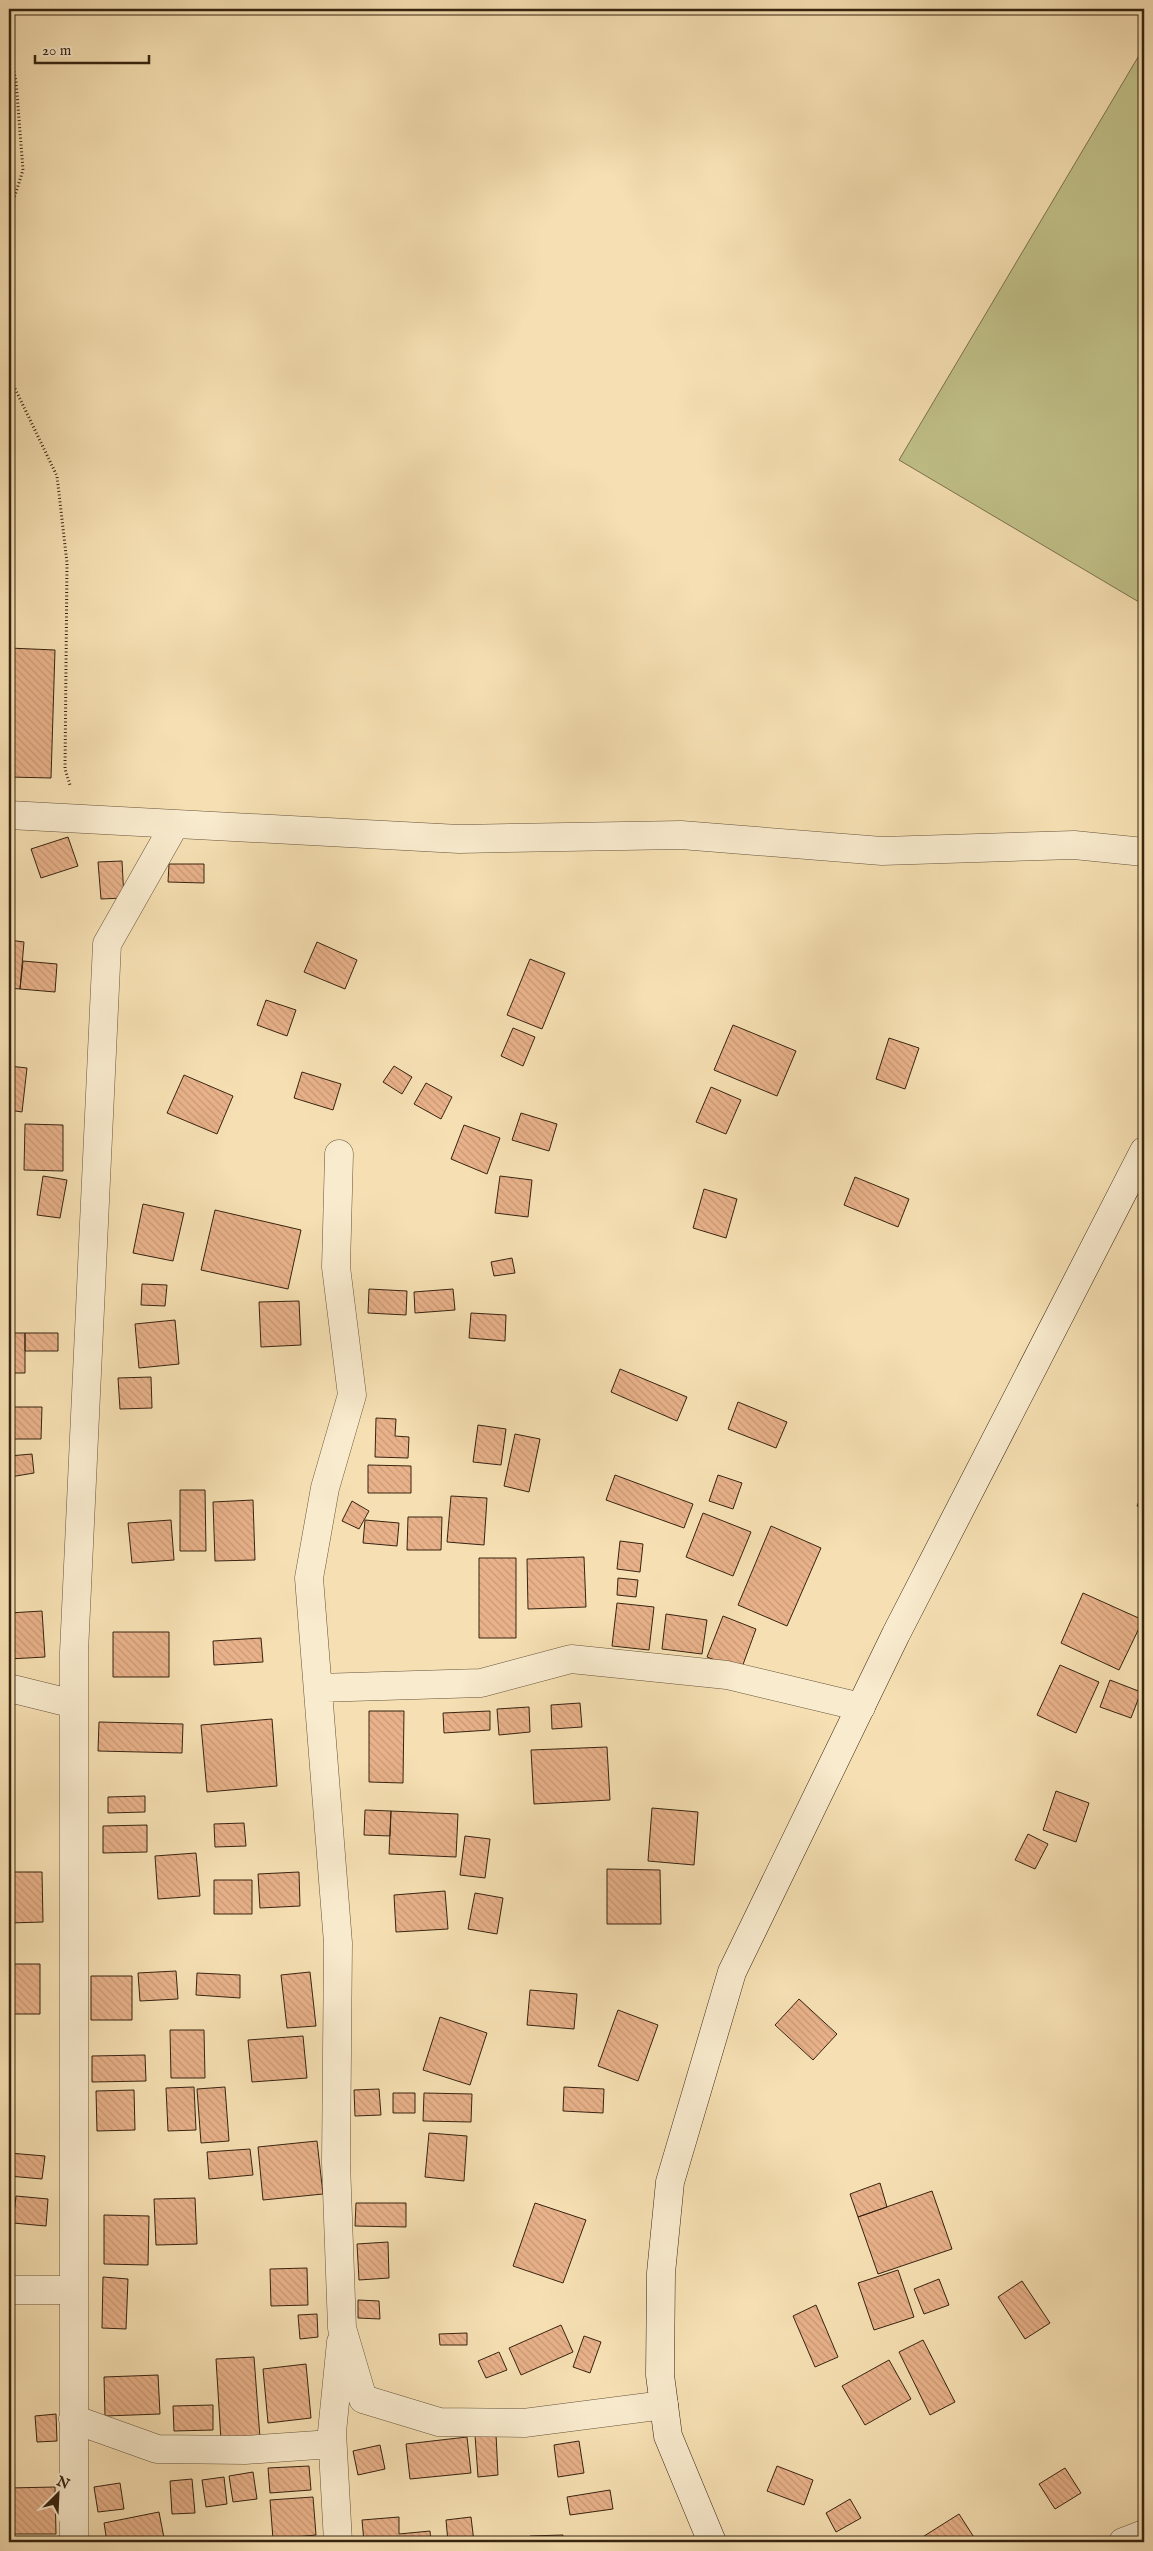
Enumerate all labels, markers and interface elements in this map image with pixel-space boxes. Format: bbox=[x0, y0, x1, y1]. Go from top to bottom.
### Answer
scale bar bbox=[35, 32, 149, 64]
text: 20 m bbox=[42, 41, 72, 60]
north arrow bbox=[32, 2468, 82, 2518]
text: N bbox=[53, 2472, 72, 2494]

